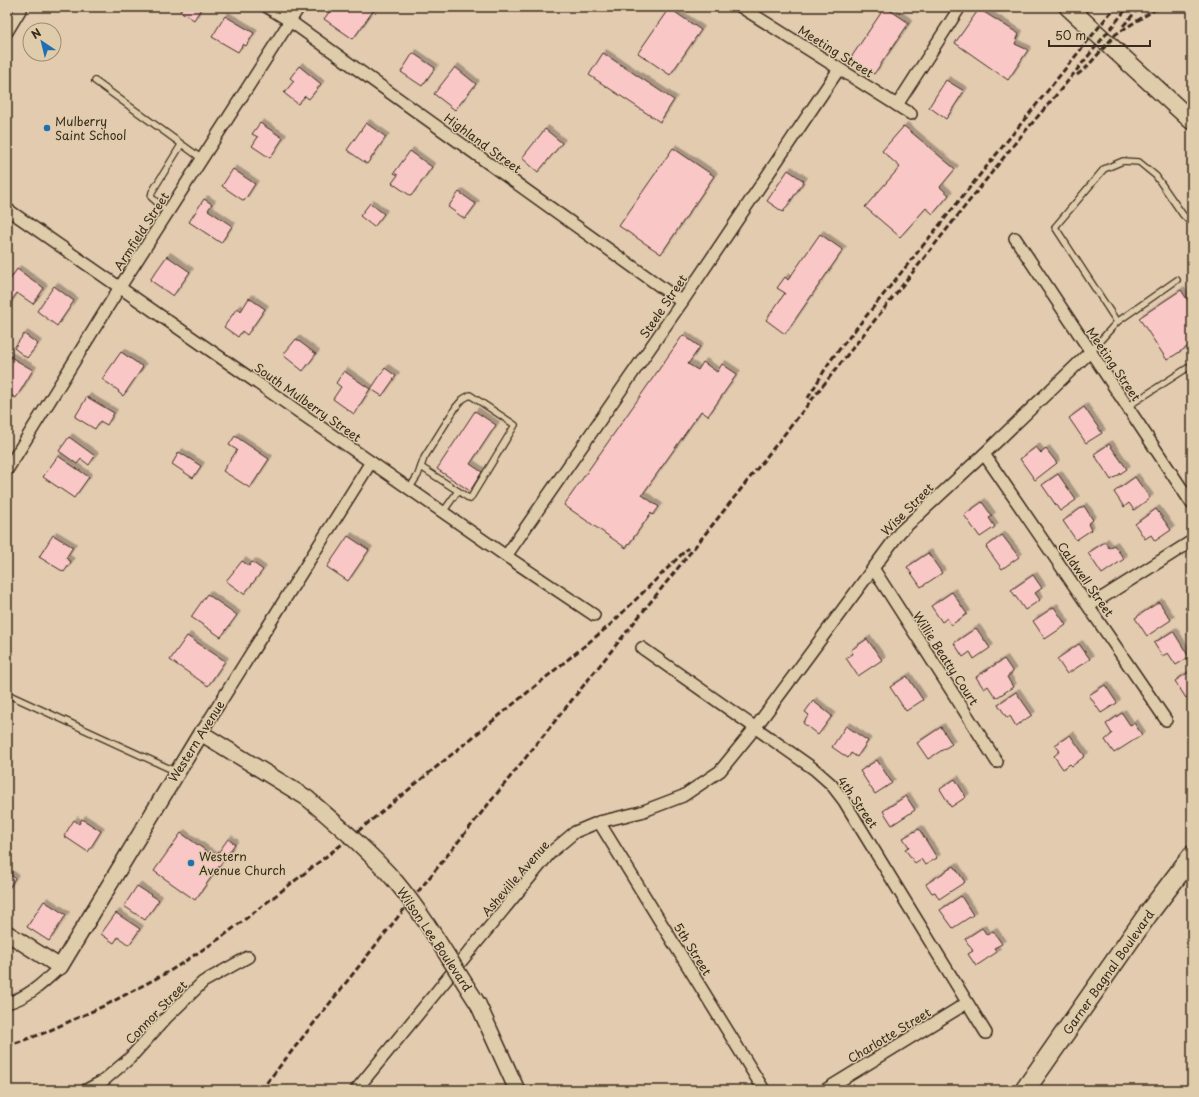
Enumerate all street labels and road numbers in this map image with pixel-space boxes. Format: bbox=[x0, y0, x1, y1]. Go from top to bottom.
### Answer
street label: Meeting Street bbox=[795, 21, 877, 81]
street label: Highland Street bbox=[441, 109, 525, 177]
street label: Armfield Street bbox=[109, 188, 173, 274]
street label: Steele Street bbox=[635, 270, 691, 341]
street label: Meeting Street bbox=[1083, 323, 1146, 405]
street label: South Mulberry Street bbox=[251, 358, 365, 446]
street label: Wise Street bbox=[877, 479, 937, 539]
street label: Caldwell Street bbox=[1053, 538, 1119, 620]
street label: Willie Beatty Court bbox=[909, 608, 983, 709]
street label: Western Avenue bbox=[164, 696, 229, 785]
street label: 4th Street bbox=[834, 773, 882, 832]
street label: Asheville Avenue bbox=[477, 836, 553, 920]
street label: Wilson Lee Boulevard bbox=[393, 883, 477, 995]
street label: Garner Bagnal Boulevard bbox=[1058, 906, 1158, 1038]
street label: 5th Street bbox=[670, 919, 716, 979]
street label: Connor Street bbox=[121, 976, 191, 1048]
street label: Charlotte Street bbox=[844, 1003, 934, 1067]

